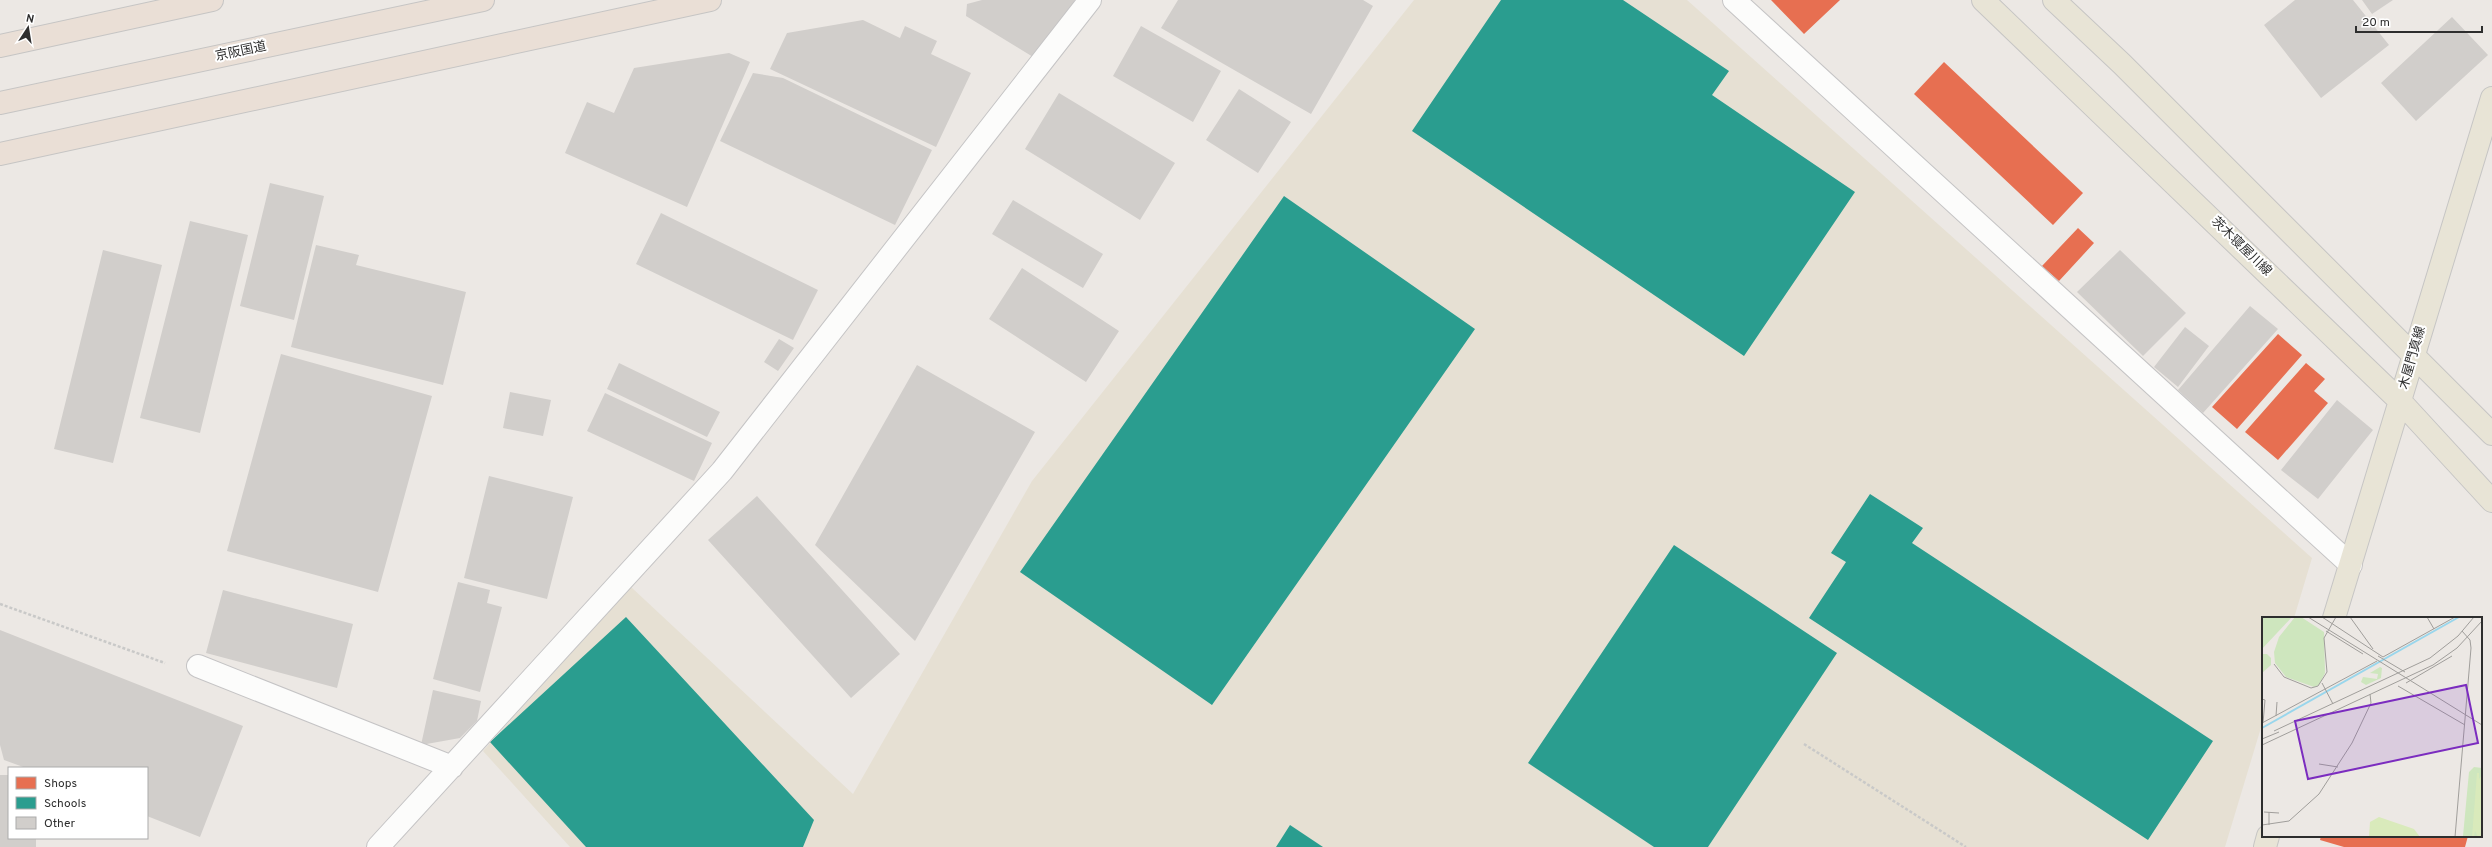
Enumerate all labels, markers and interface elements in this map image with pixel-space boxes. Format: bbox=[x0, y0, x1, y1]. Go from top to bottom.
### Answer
north arrow bbox=[8, 8, 48, 48]
scale bar bbox=[2356, 8, 2482, 34]
text: N bbox=[25, 12, 35, 27]
text: 20 m bbox=[2362, 15, 2390, 31]
street label: 京阪国道 bbox=[214, 39, 268, 65]
street label: 茨木寝屋川線 bbox=[2207, 213, 2275, 280]
street label: 木屋門真線 bbox=[2395, 324, 2430, 391]
inset map bbox=[2262, 617, 2482, 837]
legend bbox=[8, 767, 148, 839]
text: Shops bbox=[44, 776, 77, 792]
text: Schools bbox=[44, 796, 86, 812]
text: Other bbox=[44, 816, 76, 832]

